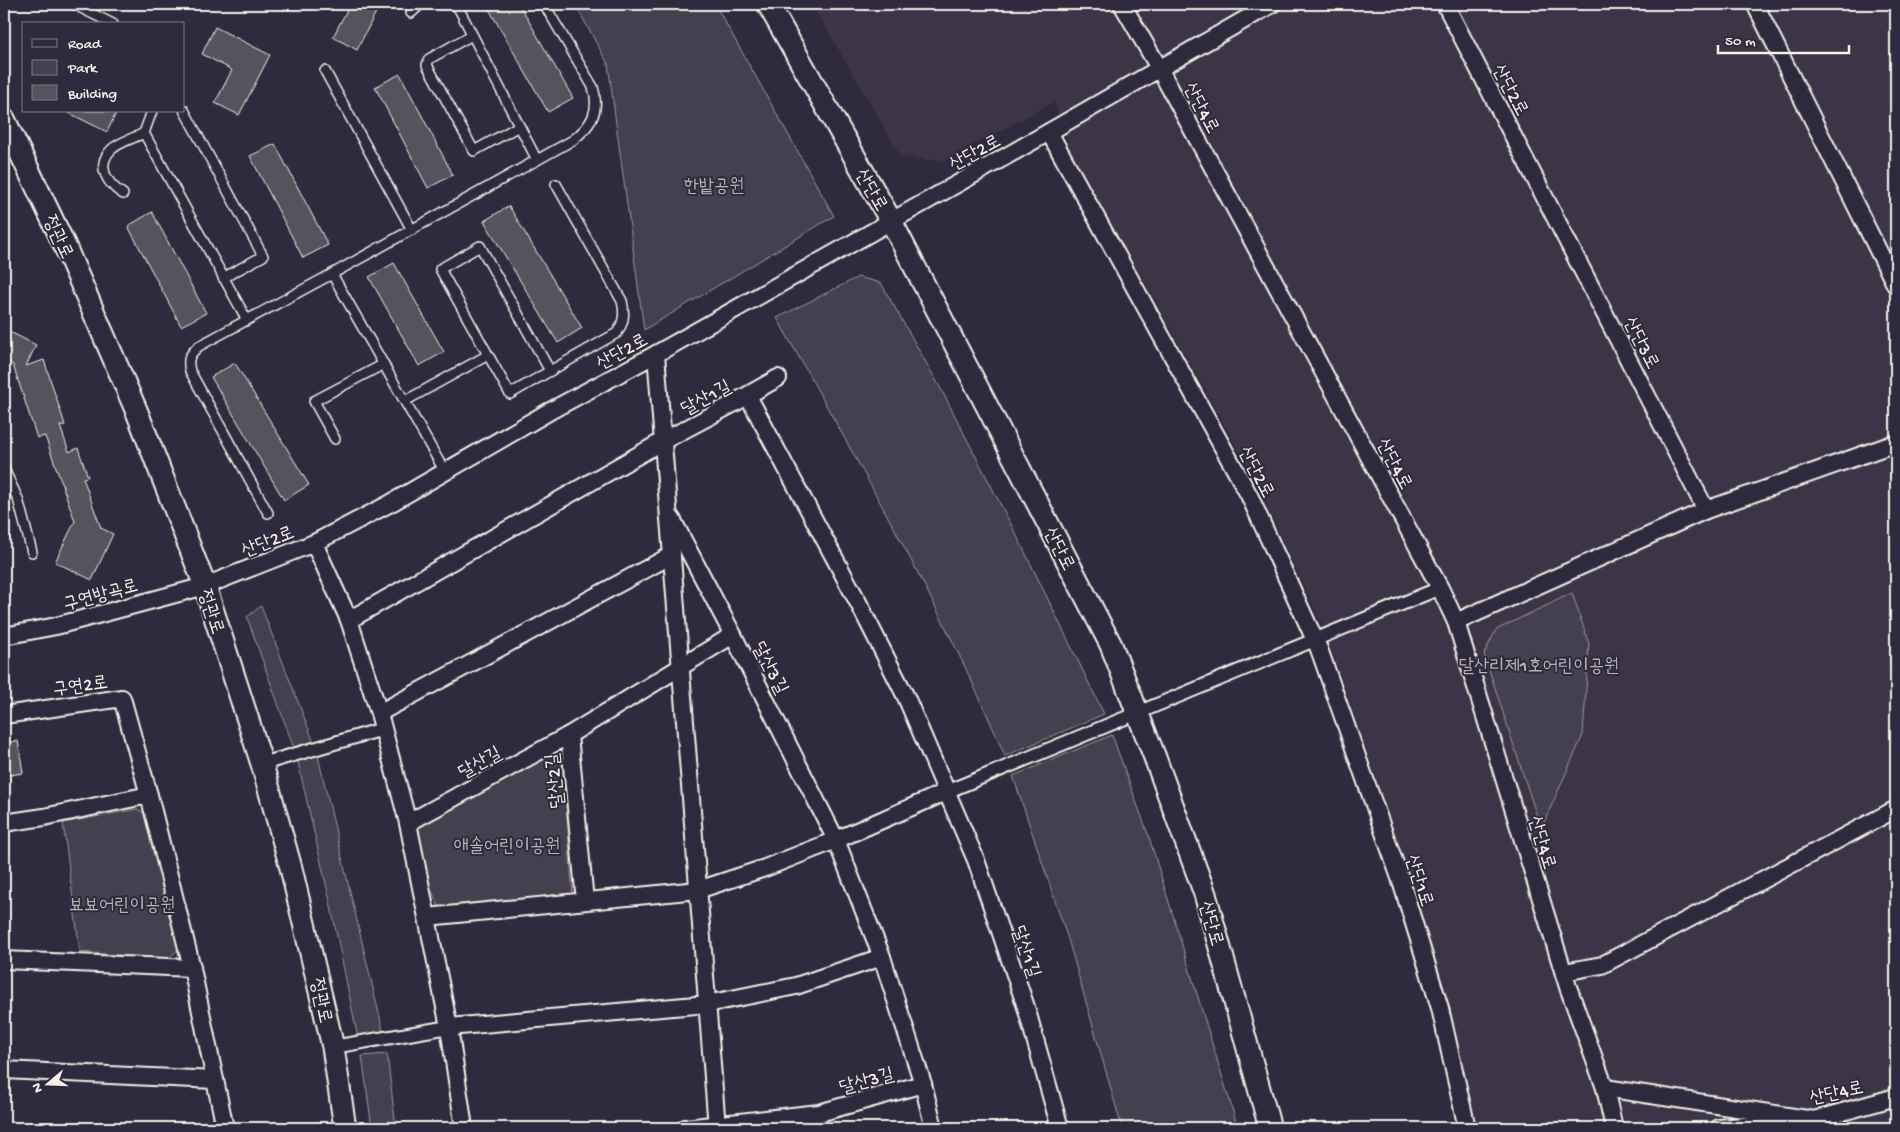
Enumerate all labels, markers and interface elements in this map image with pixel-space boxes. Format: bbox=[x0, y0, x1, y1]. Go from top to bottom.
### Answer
legend bbox=[22, 22, 185, 112]
scale bar bbox=[1718, 22, 1849, 54]
text: 50 m bbox=[1725, 33, 1756, 51]
text: Road bbox=[68, 36, 102, 54]
text: Park bbox=[67, 60, 98, 78]
street label: 산단2로 bbox=[1486, 61, 1532, 120]
street label: 산단4로 bbox=[1177, 79, 1223, 138]
text: Building bbox=[67, 86, 117, 104]
street label: 산단2로 bbox=[946, 131, 1005, 177]
street label: 산단로 bbox=[849, 165, 891, 216]
park label: 한밭공원 bbox=[683, 176, 745, 199]
street label: 정관로 bbox=[37, 212, 77, 263]
street label: 산단3로 bbox=[1617, 314, 1663, 374]
street label: 산단2로 bbox=[593, 330, 652, 376]
street label: 달산1길 bbox=[678, 376, 736, 422]
street label: 산단4로 bbox=[1370, 435, 1416, 494]
street label: 산단2로 bbox=[1232, 443, 1278, 502]
street label: 산단2로 bbox=[238, 522, 298, 564]
street label: 산단로 bbox=[1037, 524, 1079, 575]
street label: 구연방곡로 bbox=[61, 575, 141, 617]
street label: 정관로 bbox=[192, 587, 228, 637]
street label: 달산3길 bbox=[746, 639, 792, 699]
park label: 달산리제1호어린이공원 bbox=[1459, 656, 1619, 679]
street label: 구연2로 bbox=[52, 672, 109, 703]
street label: 달산길 bbox=[455, 743, 506, 785]
street label: 달산2길 bbox=[542, 752, 571, 809]
street label: 산단4로 bbox=[1522, 813, 1560, 873]
park label: 애솔어린이공원 bbox=[453, 836, 561, 859]
street label: 산단1로 bbox=[1398, 852, 1437, 910]
park label: 뵤뵤어린이공원 bbox=[68, 895, 176, 918]
street label: 산단로 bbox=[1192, 899, 1227, 949]
street label: 달산1길 bbox=[1005, 923, 1044, 981]
street label: 정관로 bbox=[304, 976, 336, 1026]
north arrow bbox=[22, 1060, 72, 1110]
street label: 달산3길 bbox=[837, 1064, 897, 1101]
street label: 산단4로 bbox=[1808, 1077, 1866, 1111]
text: N bbox=[29, 1080, 48, 1095]

